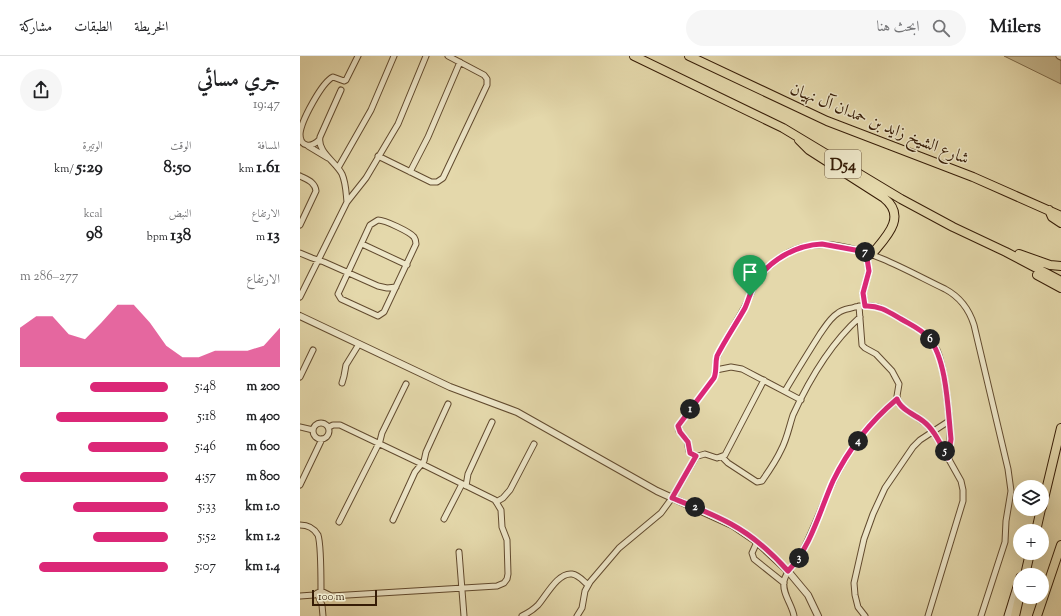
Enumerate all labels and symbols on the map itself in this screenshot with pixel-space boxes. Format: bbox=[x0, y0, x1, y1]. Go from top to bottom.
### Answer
street label: شارع الشيخ زايد بن حمدان آل نهيان bbox=[785, 78, 972, 174]
road number: D54 bbox=[825, 150, 861, 178]
pin: 7 bbox=[855, 242, 875, 262]
pin bbox=[733, 255, 767, 296]
pin: 6 bbox=[920, 329, 940, 349]
pin: 1 bbox=[680, 399, 700, 419]
pin: 4 bbox=[848, 431, 868, 451]
pin: 5 bbox=[935, 441, 955, 461]
pin: 2 bbox=[685, 497, 705, 517]
pin: 3 bbox=[789, 548, 809, 568]
scale bar bbox=[312, 588, 377, 607]

